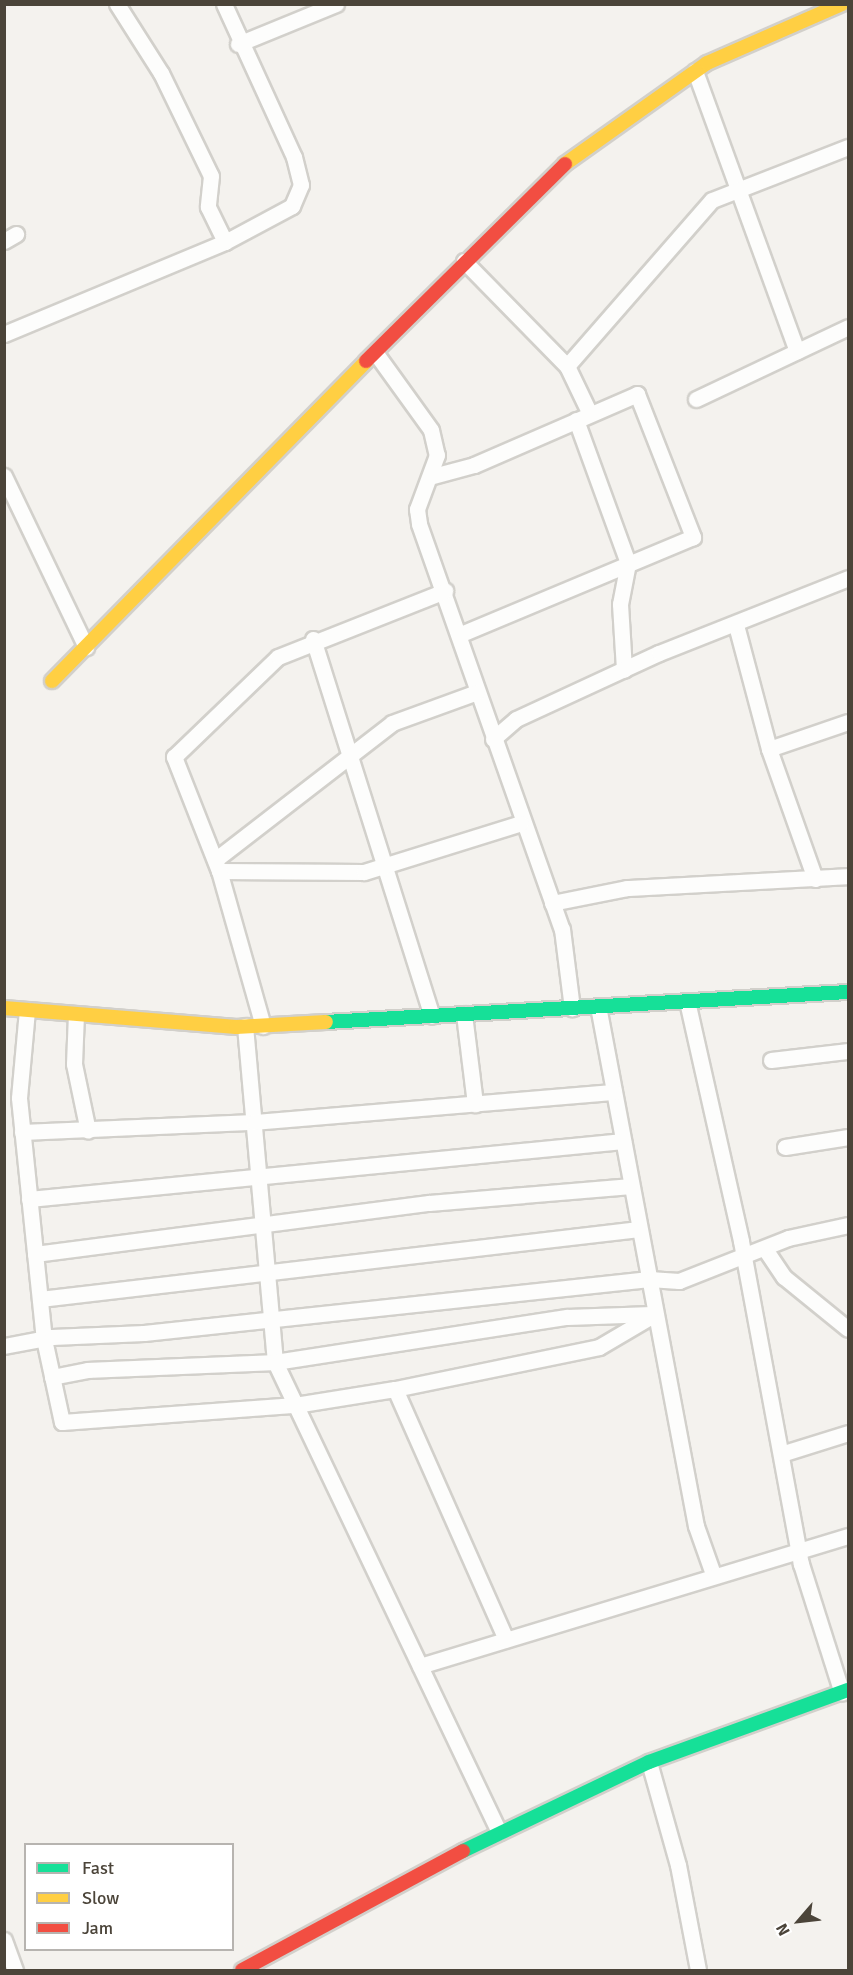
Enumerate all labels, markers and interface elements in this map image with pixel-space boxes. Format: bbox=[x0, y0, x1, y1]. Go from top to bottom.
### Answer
legend bbox=[24, 1843, 234, 1951]
text: Fast bbox=[82, 1857, 114, 1879]
text: Slow bbox=[82, 1887, 119, 1909]
north arrow bbox=[769, 1891, 829, 1951]
text: Jam bbox=[82, 1917, 113, 1939]
text: N bbox=[772, 1920, 795, 1939]

